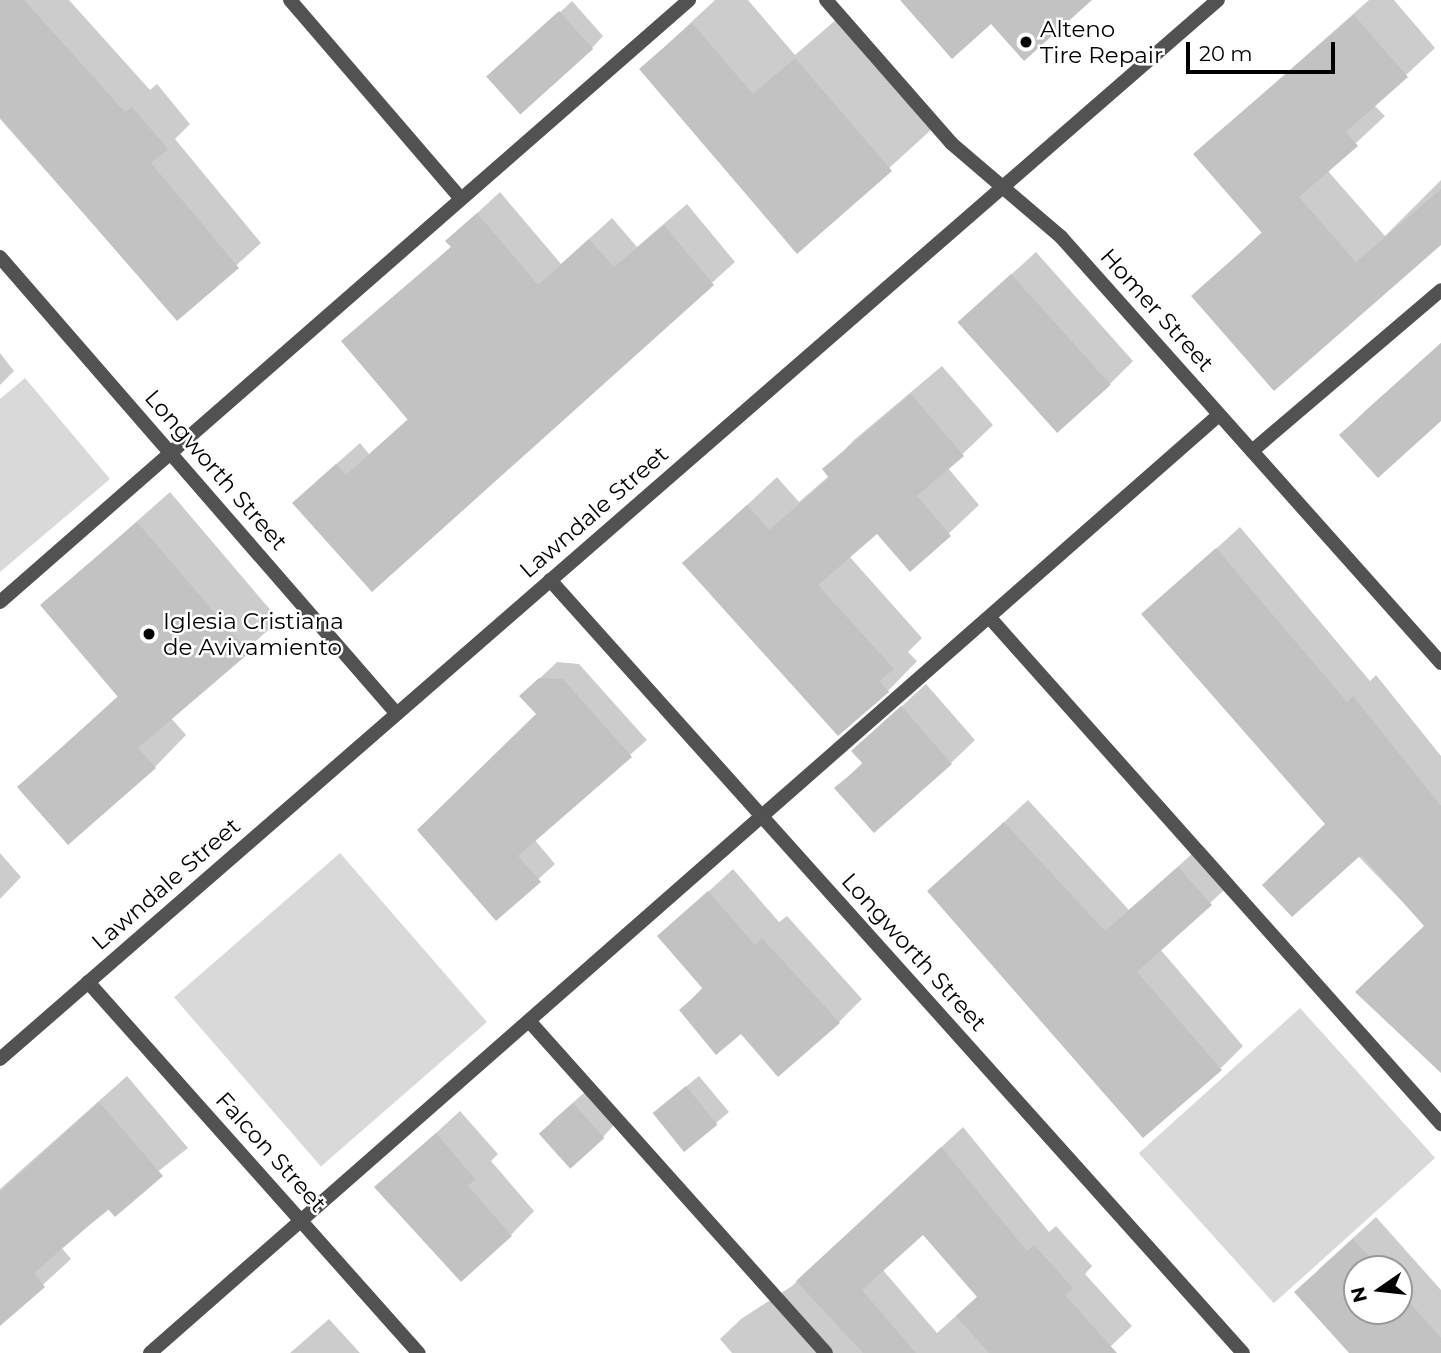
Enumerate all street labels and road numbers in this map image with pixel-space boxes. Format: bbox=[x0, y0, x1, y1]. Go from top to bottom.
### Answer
street label: Homer Street bbox=[1094, 243, 1220, 377]
street label: Longworth Street bbox=[139, 384, 293, 556]
street label: Lawndale Street bbox=[514, 440, 674, 584]
street label: Lawndale Street bbox=[86, 812, 246, 956]
street label: Longworth Street bbox=[836, 867, 992, 1037]
street label: Falcon Street bbox=[210, 1086, 332, 1218]

